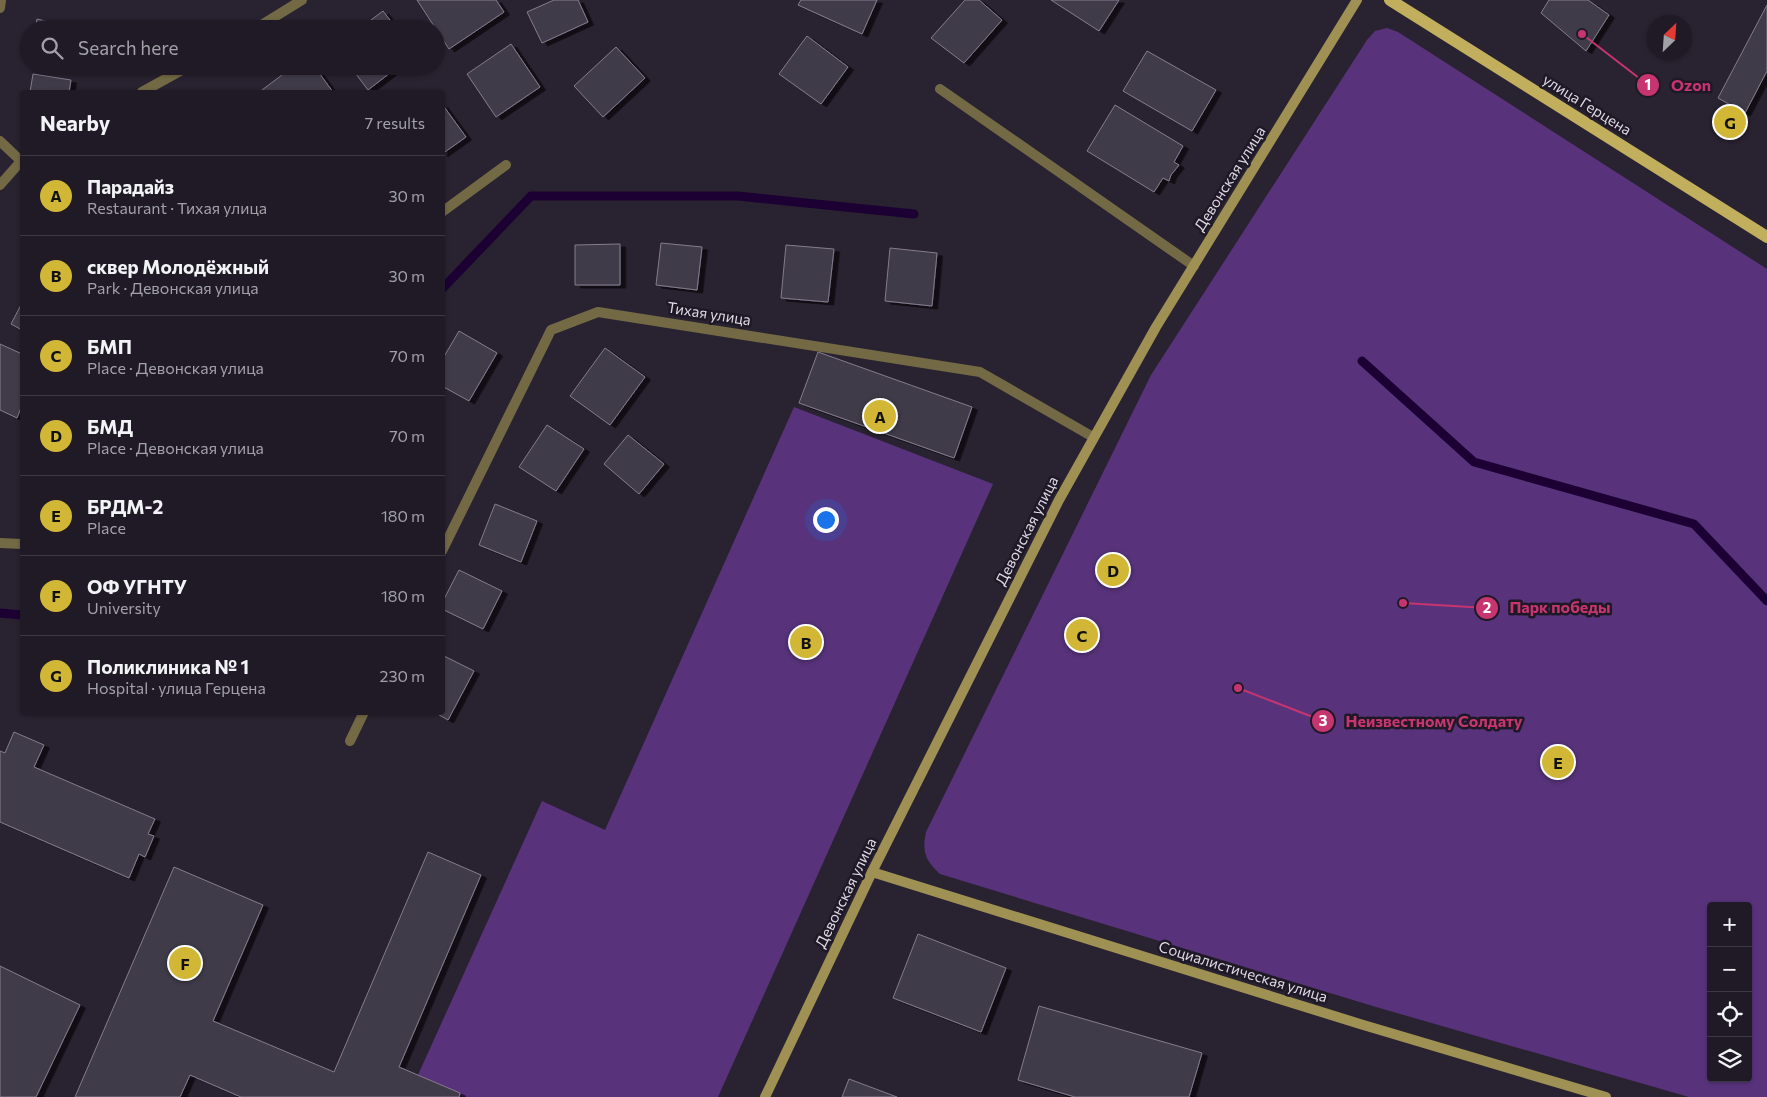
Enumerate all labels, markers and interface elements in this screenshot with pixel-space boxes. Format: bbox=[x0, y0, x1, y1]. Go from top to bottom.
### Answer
north arrow bbox=[1647, 15, 1692, 60]
search box bbox=[20, 20, 445, 75]
icon: search bbox=[38, 34, 66, 62]
text: Search here bbox=[78, 36, 178, 59]
street label: улица Герцена bbox=[1540, 70, 1635, 139]
callout: Ozon bbox=[1636, 70, 1721, 101]
text: 1 bbox=[1645, 75, 1651, 93]
text: Ozon bbox=[1671, 75, 1711, 94]
pin: G bbox=[1714, 103, 1746, 141]
text: Nearby bbox=[40, 110, 110, 135]
text: 7 results bbox=[365, 113, 425, 132]
street label: Девонская улица bbox=[1190, 123, 1269, 234]
text: Парадайз bbox=[87, 175, 174, 198]
text: A bbox=[50, 186, 62, 205]
text: 30 m bbox=[388, 186, 425, 205]
text: Restaurant · Тихая улица bbox=[87, 198, 267, 217]
text: сквер Молодёжный bbox=[87, 255, 269, 278]
text: B bbox=[51, 266, 61, 285]
text: 30 m bbox=[388, 266, 425, 285]
text: Park · Девонская улица bbox=[87, 278, 259, 297]
street label: Тихая улица bbox=[666, 298, 752, 329]
text: БМП bbox=[87, 335, 132, 358]
text: C bbox=[51, 346, 61, 365]
text: 70 m bbox=[389, 346, 425, 365]
text: Place · Девонская улица bbox=[87, 358, 264, 377]
pin: A bbox=[864, 397, 896, 435]
text: БМД bbox=[87, 415, 133, 438]
text: D bbox=[50, 426, 62, 445]
text: 70 m bbox=[389, 426, 425, 445]
text: Place · Девонская улица bbox=[87, 438, 264, 457]
street label: Девонская улица bbox=[991, 473, 1061, 588]
text: БРДМ-2 bbox=[87, 495, 163, 518]
text: E bbox=[51, 506, 61, 525]
text: 180 m bbox=[381, 506, 425, 525]
your location bbox=[813, 507, 839, 533]
text: Place bbox=[87, 518, 126, 537]
pin: D bbox=[1097, 551, 1129, 589]
text: ОФ УГНТУ bbox=[87, 575, 187, 598]
text: F bbox=[51, 586, 61, 605]
text: 180 m bbox=[381, 586, 425, 605]
callout: Парк победы bbox=[1475, 592, 1621, 623]
text: Парк победы bbox=[1509, 597, 1611, 616]
text: University bbox=[87, 598, 161, 617]
text: 2 bbox=[1483, 598, 1491, 616]
pin: C bbox=[1066, 616, 1098, 654]
pin: B bbox=[790, 623, 822, 661]
text: Поликлиника № 1 bbox=[87, 655, 249, 678]
text: G bbox=[50, 666, 62, 685]
text: 230 m bbox=[380, 666, 425, 685]
text: Hospital · улица Герцена bbox=[87, 678, 266, 697]
callout: Неизвестному Солдату bbox=[1311, 705, 1533, 736]
text: 3 bbox=[1319, 711, 1328, 729]
text: Неизвестному Солдату bbox=[1345, 711, 1523, 730]
pin: E bbox=[1542, 743, 1574, 781]
street label: Девонская улица bbox=[811, 835, 880, 950]
map controls bbox=[1707, 902, 1752, 1082]
button: + bbox=[1707, 902, 1752, 947]
street label: Социалистическая улица bbox=[1157, 937, 1330, 1005]
pin: F bbox=[169, 944, 201, 982]
button: − bbox=[1707, 947, 1752, 992]
button: locate bbox=[1707, 992, 1752, 1037]
button: layers bbox=[1707, 1037, 1752, 1082]

